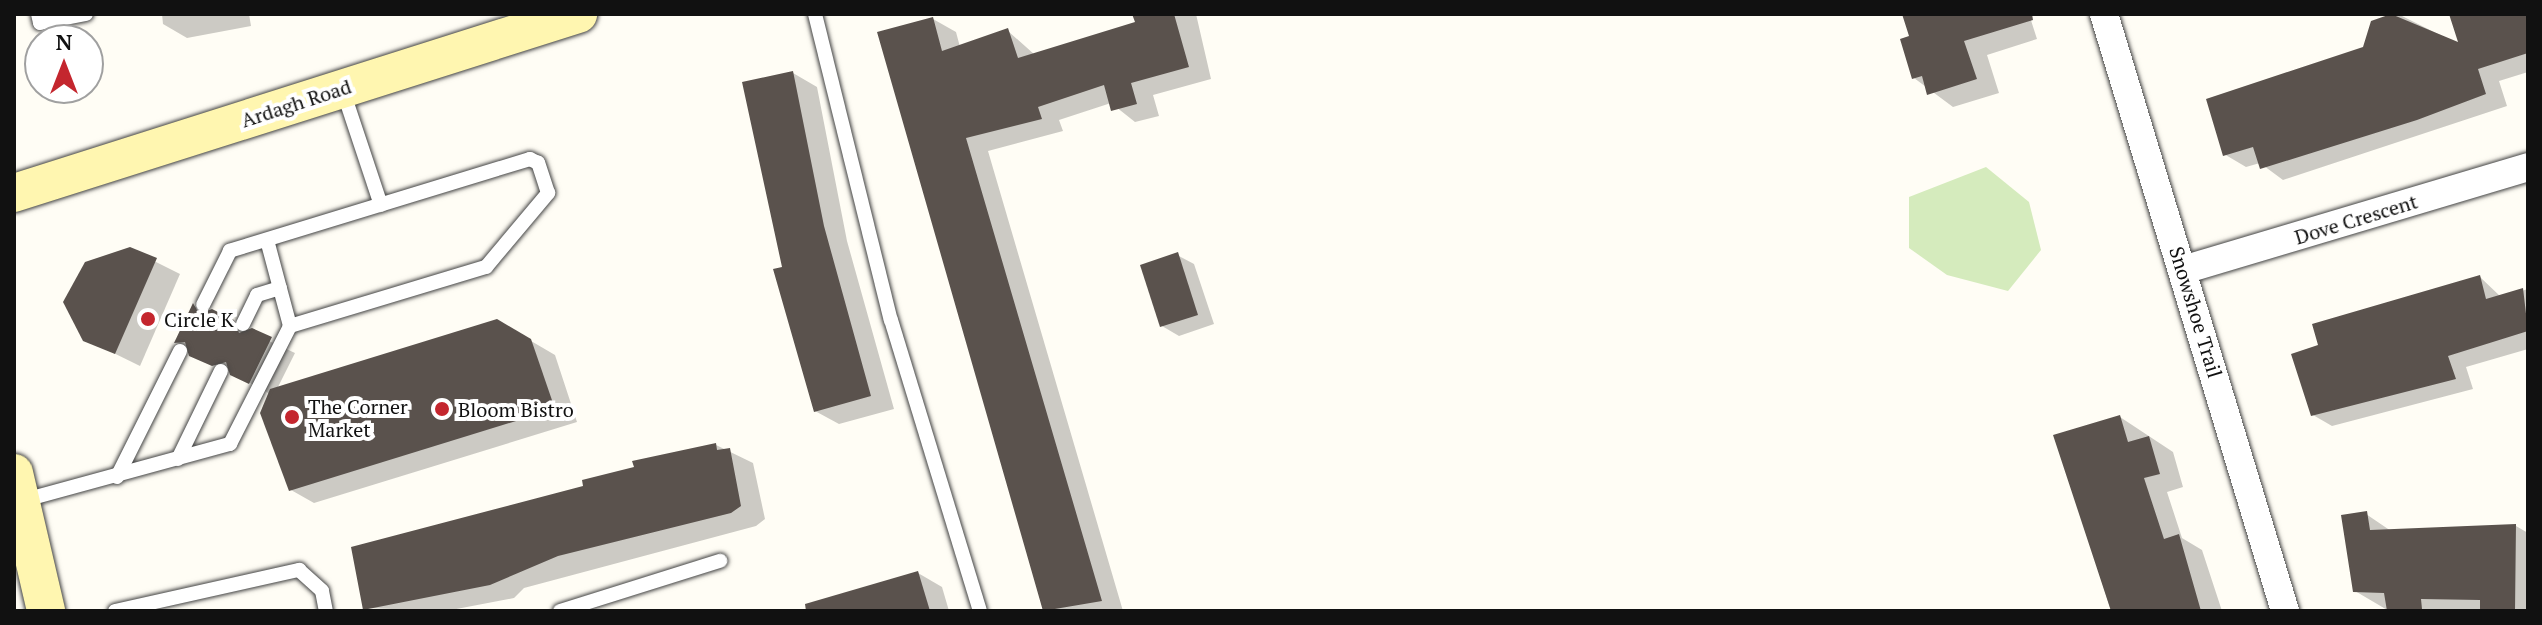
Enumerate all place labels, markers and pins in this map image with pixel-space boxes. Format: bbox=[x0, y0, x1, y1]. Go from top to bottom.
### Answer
place label: Circle K bbox=[164, 307, 234, 331]
marker: Circle K bbox=[139, 310, 157, 328]
place label: The Corner Market bbox=[308, 394, 408, 441]
place label: Bloom Bistro bbox=[458, 397, 574, 421]
marker: Bloom Bistro bbox=[433, 400, 451, 418]
marker: The Corner Market bbox=[283, 408, 301, 426]

